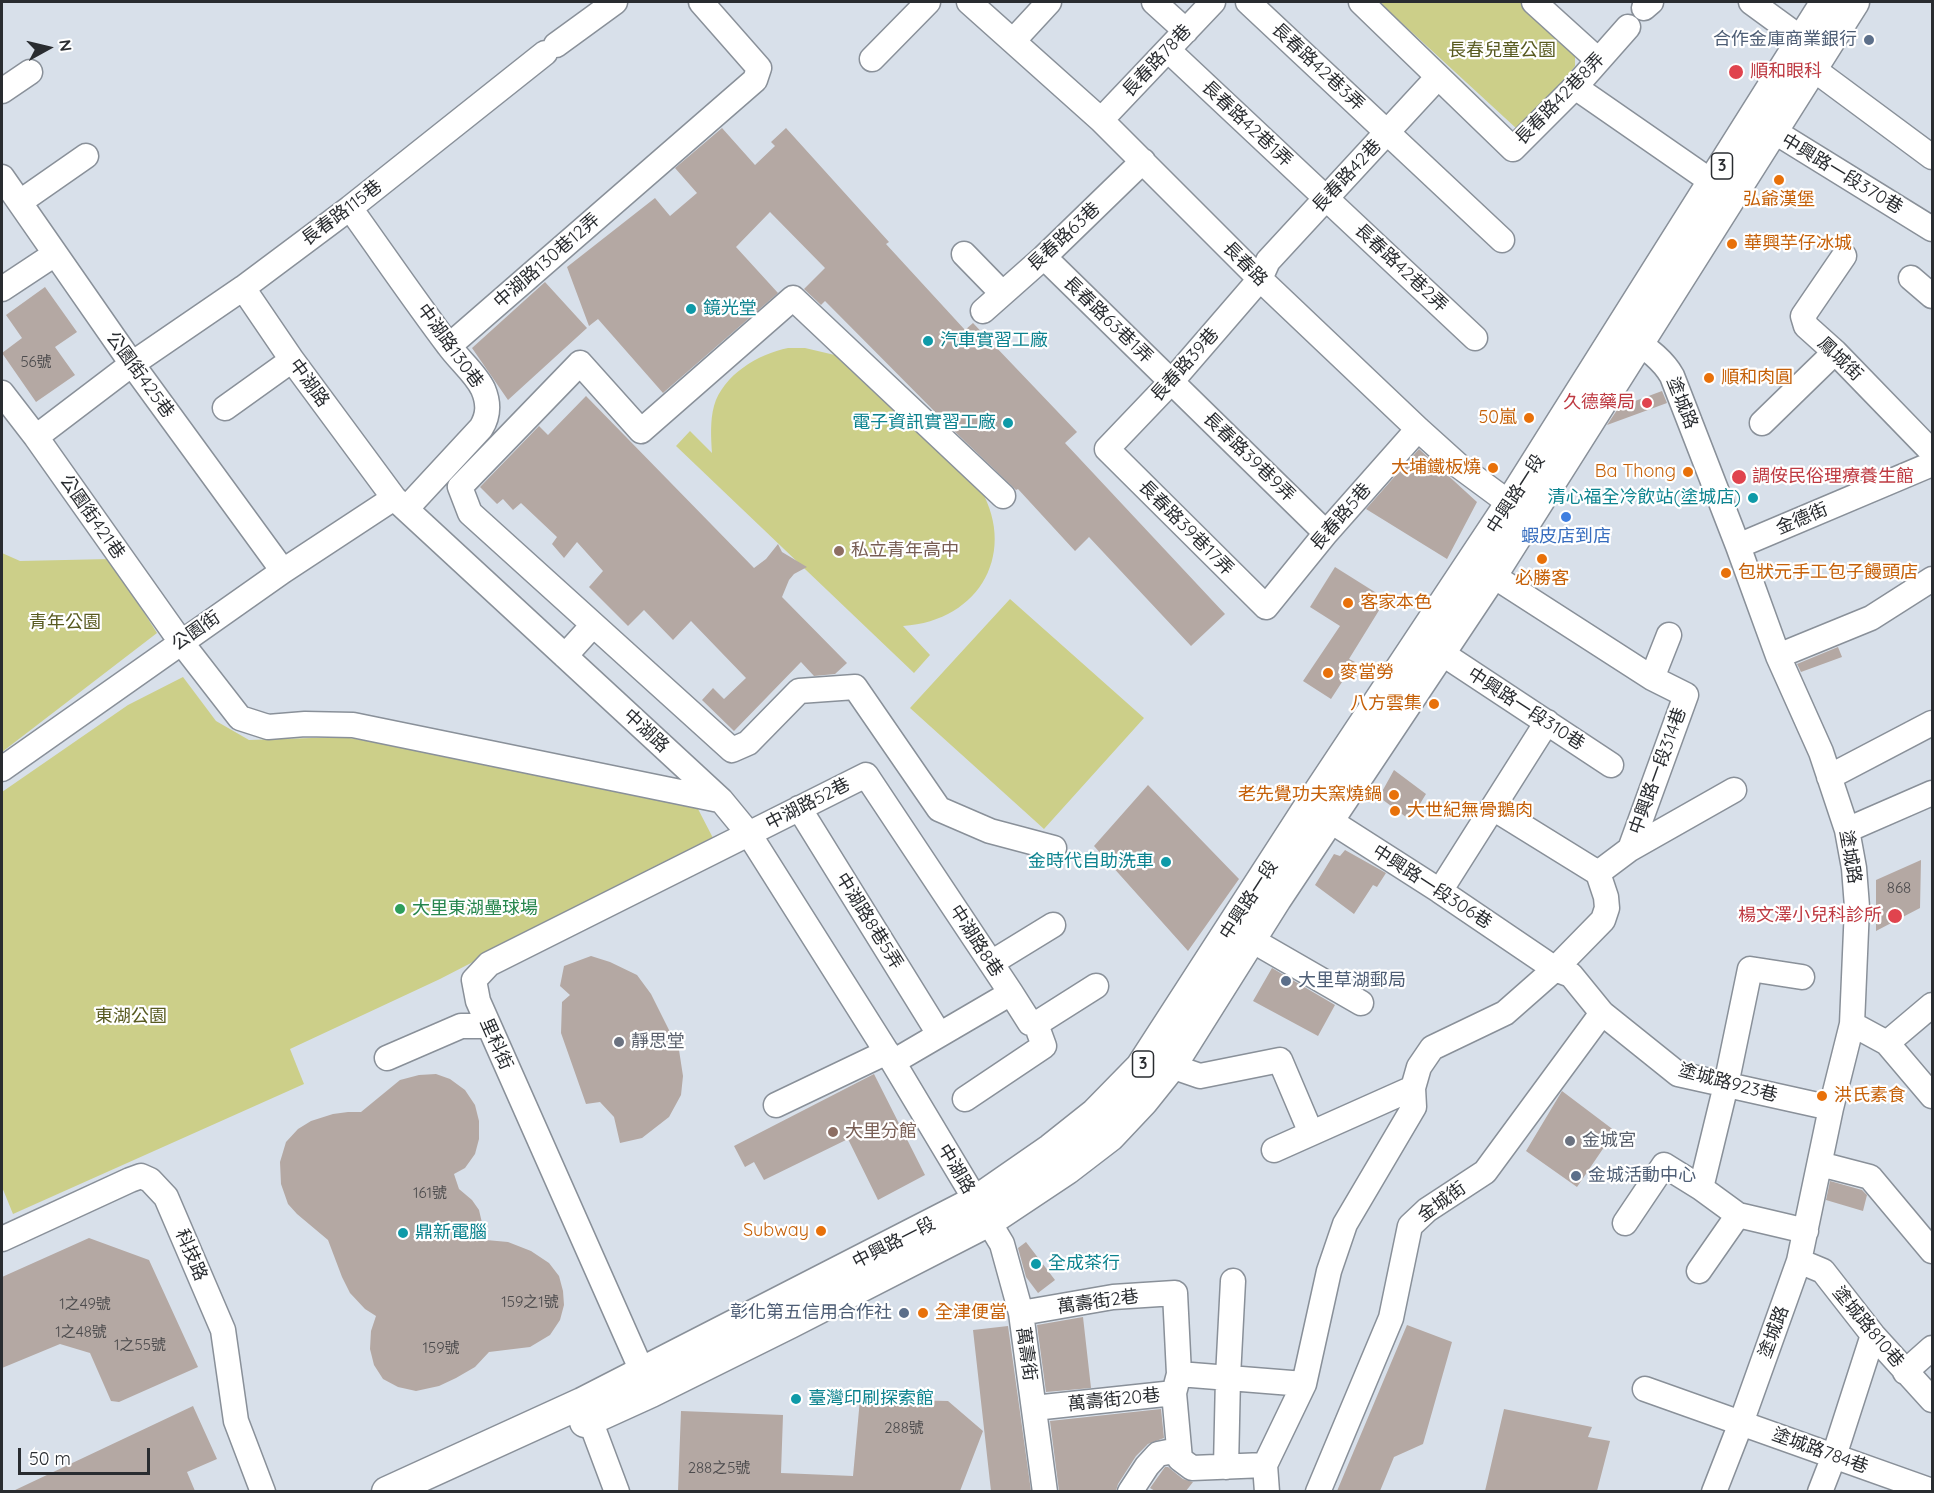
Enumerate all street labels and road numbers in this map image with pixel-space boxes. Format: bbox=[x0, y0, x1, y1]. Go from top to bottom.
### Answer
street label: 長春路42巷3弄 bbox=[1267, 19, 1369, 115]
street label: 長春路78巷 bbox=[1118, 20, 1196, 102]
street label: 長春路42巷8弄 bbox=[1511, 49, 1609, 149]
street label: 長春路42巷1弄 bbox=[1197, 77, 1297, 171]
street label: 中興路一段370巷 bbox=[1778, 129, 1906, 219]
street label: 長春路42巷 bbox=[1308, 135, 1386, 217]
road number: 3 bbox=[1712, 153, 1732, 179]
street label: 長春路115巷 bbox=[298, 176, 386, 250]
street label: 長春路63巷 bbox=[1023, 198, 1105, 276]
street label: 中湖路130巷12弄 bbox=[490, 209, 604, 313]
street label: 長春路42巷2弄 bbox=[1350, 219, 1452, 317]
street label: 長春路 bbox=[1218, 237, 1272, 291]
street label: 長春路63巷1弄 bbox=[1059, 272, 1157, 368]
street label: 中湖路130巷 bbox=[412, 300, 488, 392]
street label: 長春路39巷 bbox=[1146, 324, 1224, 406]
street label: 公園街425巷 bbox=[102, 328, 178, 422]
street label: 鳳城街 bbox=[1813, 332, 1867, 386]
street label: 中湖路 bbox=[284, 355, 334, 411]
street label: 塗城路 bbox=[1662, 374, 1702, 432]
street label: 長春路39巷9弄 bbox=[1199, 408, 1299, 506]
street label: 中興路一段 bbox=[1482, 450, 1550, 538]
street label: 公園街421巷 bbox=[55, 471, 129, 563]
street label: 長春路39巷17弄 bbox=[1134, 476, 1238, 580]
street label: 長春路5巷 bbox=[1306, 479, 1376, 555]
street label: 金德街 bbox=[1773, 499, 1831, 539]
street label: 公園街 bbox=[168, 607, 224, 655]
street label: 中興路一段310巷 bbox=[1464, 663, 1588, 755]
street label: 中湖路 bbox=[619, 705, 673, 757]
street label: 中興路一段314巷 bbox=[1625, 705, 1691, 837]
street label: 中湖路52巷 bbox=[762, 774, 854, 834]
street label: 塗城路 bbox=[1835, 829, 1865, 885]
street label: 中興路一段306巷 bbox=[1368, 840, 1496, 934]
street label: 中興路一段 bbox=[1215, 856, 1283, 944]
street label: 中湖路8巷5弄 bbox=[831, 869, 907, 973]
street label: 中湖路8巷 bbox=[945, 901, 1007, 981]
street label: 里科街 bbox=[475, 1015, 517, 1073]
road number: 3 bbox=[1132, 1051, 1154, 1077]
street label: 塗城路923巷 bbox=[1676, 1059, 1780, 1107]
street label: 中湖路 bbox=[933, 1140, 979, 1198]
street label: 金城街 bbox=[1414, 1177, 1470, 1227]
street label: 中興路一段 bbox=[849, 1213, 939, 1273]
street label: 科技路 bbox=[171, 1226, 211, 1284]
street label: 塗城路810巷 bbox=[1828, 1282, 1908, 1372]
street label: 萬壽街2巷 bbox=[1056, 1286, 1140, 1318]
street label: 塗城路 bbox=[1755, 1303, 1793, 1361]
street label: 萬壽街 bbox=[1012, 1326, 1040, 1382]
street label: 萬壽街20巷 bbox=[1067, 1384, 1161, 1416]
street label: 塗城路784巷 bbox=[1769, 1424, 1871, 1478]

